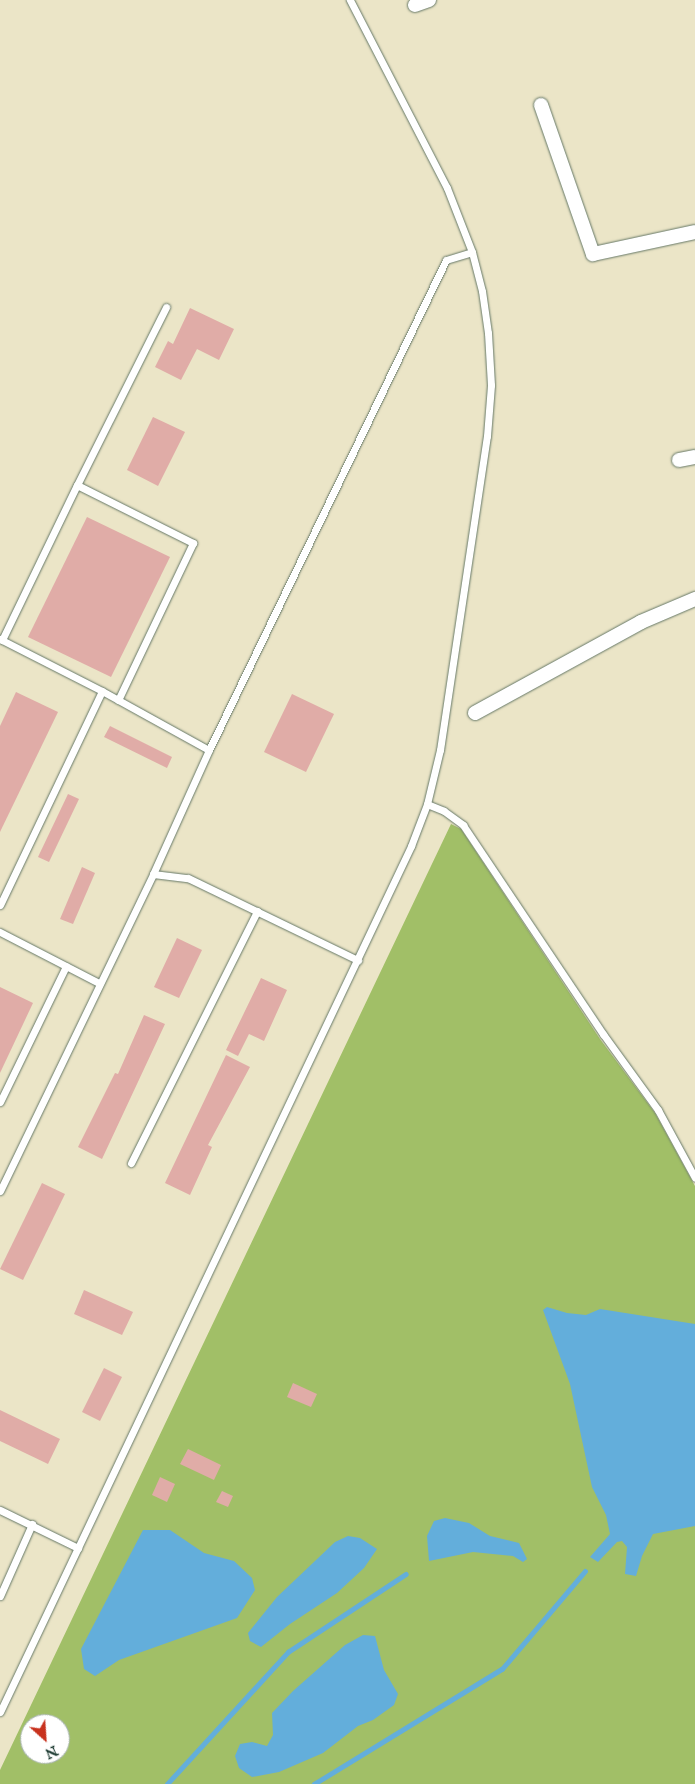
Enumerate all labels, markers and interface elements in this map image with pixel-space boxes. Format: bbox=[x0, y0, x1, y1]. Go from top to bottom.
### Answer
north arrow bbox=[20, 1714, 70, 1764]
text: N bbox=[42, 1741, 61, 1762]

